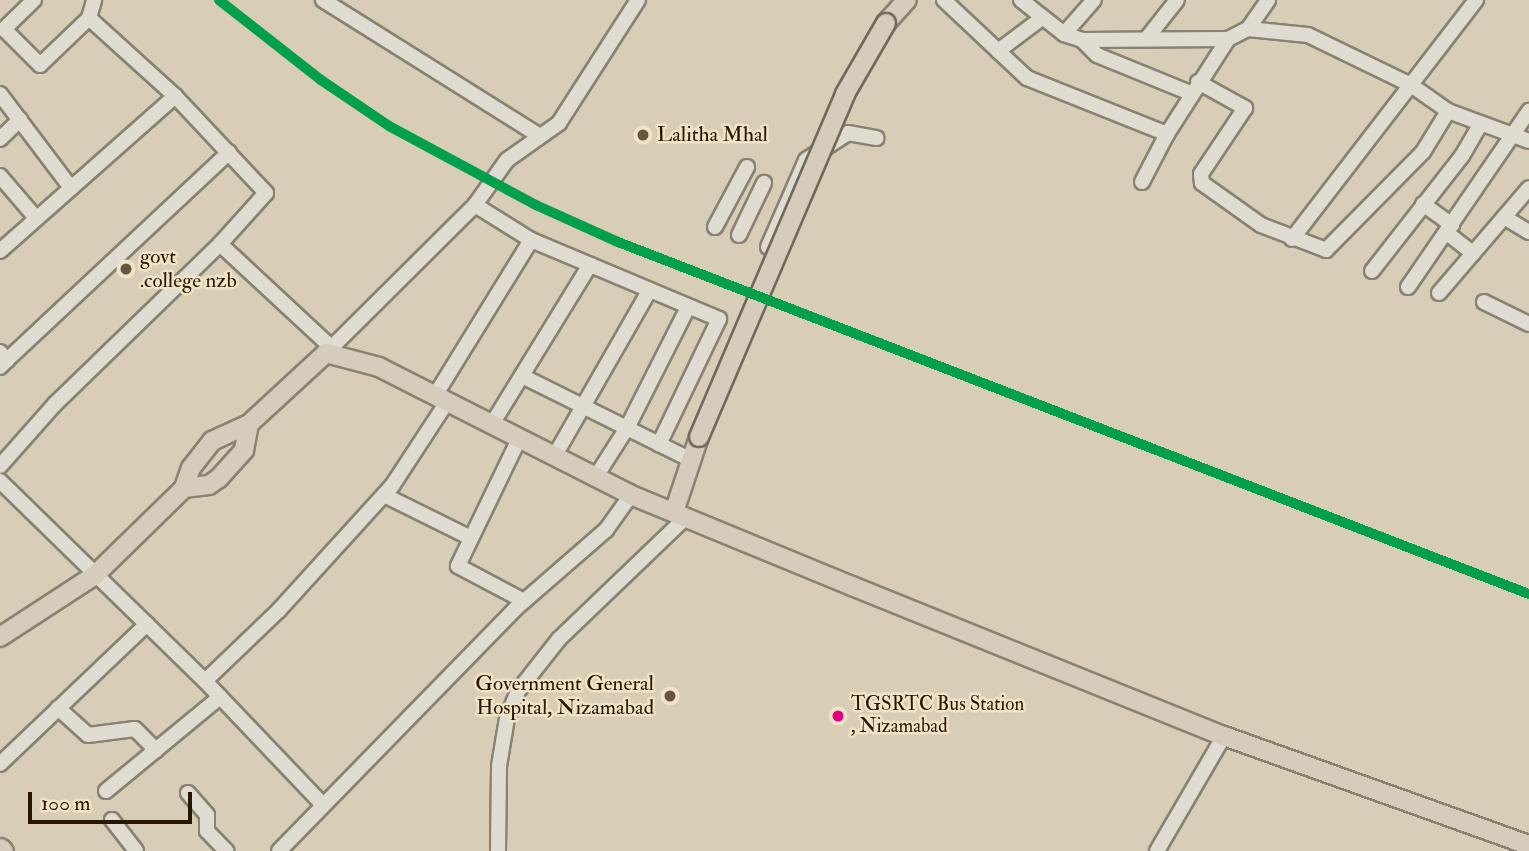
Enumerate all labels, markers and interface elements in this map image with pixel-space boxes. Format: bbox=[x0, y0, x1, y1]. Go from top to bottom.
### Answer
place label: Lalitha Mhal bbox=[657, 122, 768, 148]
marker: Lalitha Mhal bbox=[635, 127, 651, 143]
place label: govt .college nzb bbox=[140, 244, 237, 294]
marker: govt .college nzb bbox=[118, 261, 134, 277]
place label: Government General Hospital, Nizamabad bbox=[475, 671, 654, 721]
marker: Government General Hospital, Nizamabad bbox=[660, 686, 680, 706]
place label: TGSRTC Bus Station , Nizamabad bbox=[851, 694, 1024, 738]
marker: TGSRTC Bus Station , Nizamabad bbox=[831, 709, 845, 723]
scale bar bbox=[32, 778, 196, 822]
text: 100 m bbox=[41, 790, 91, 817]

